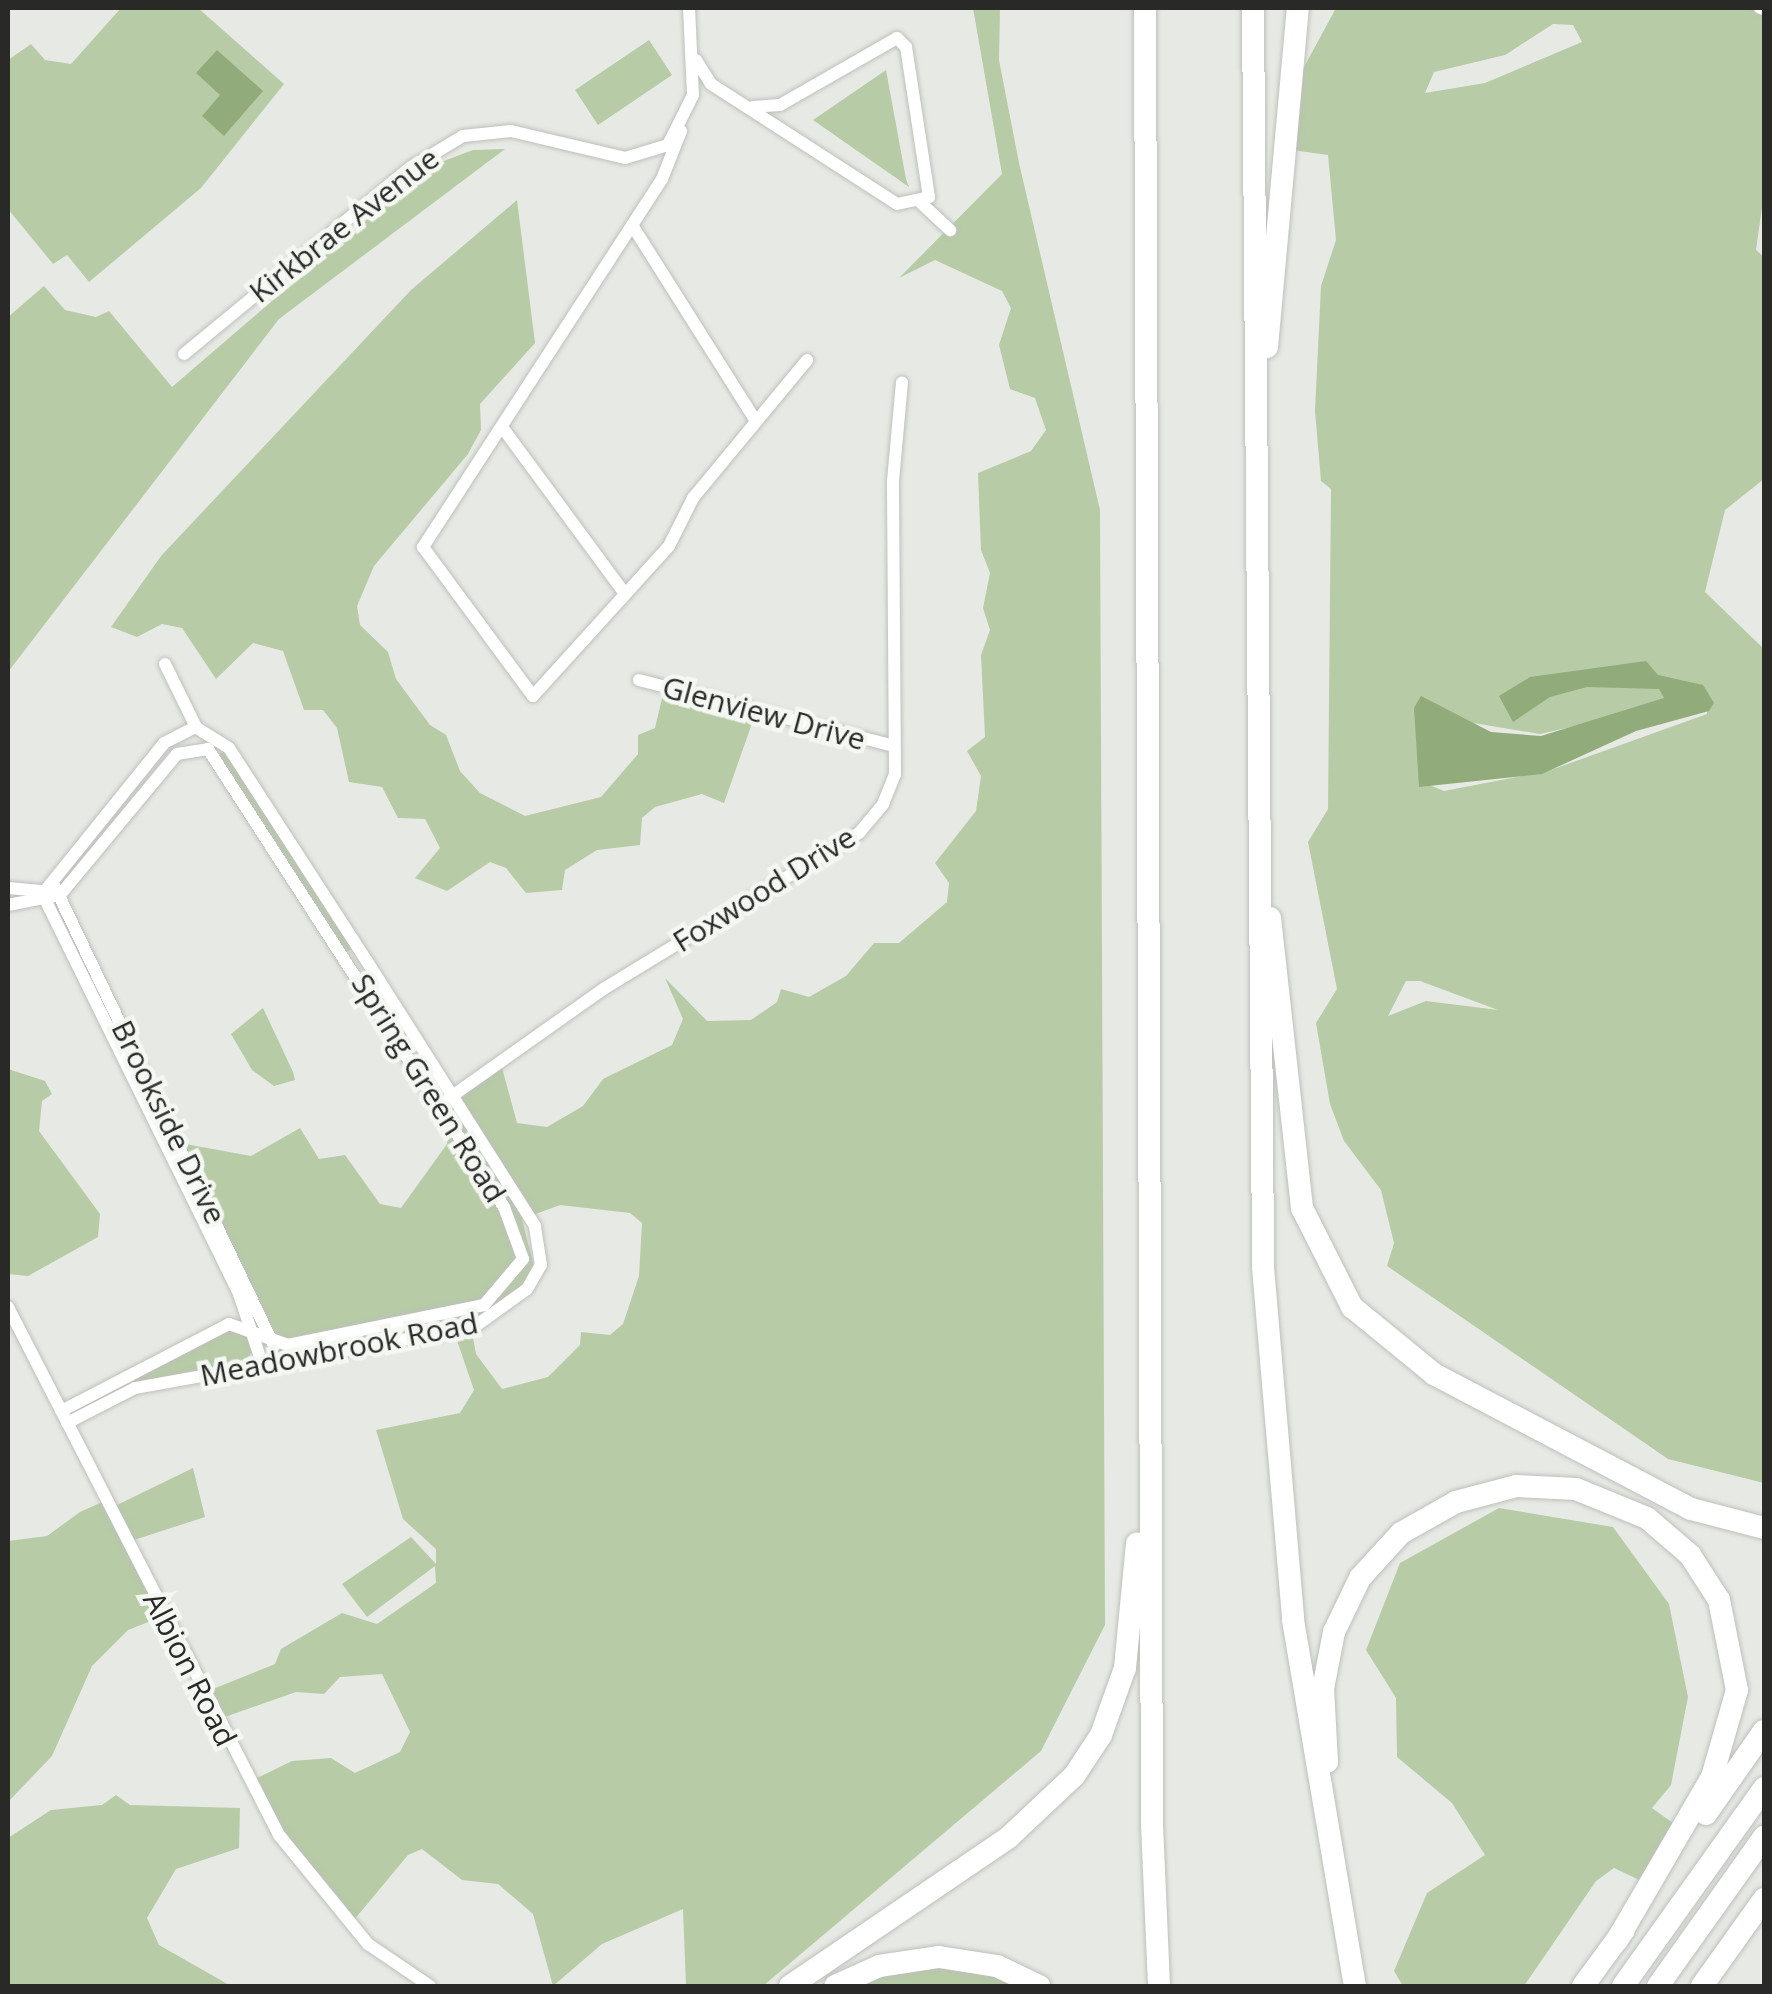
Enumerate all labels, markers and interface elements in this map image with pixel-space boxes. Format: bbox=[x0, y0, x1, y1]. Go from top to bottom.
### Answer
street label: Kirkbrae Avenue bbox=[242, 140, 446, 310]
street label: Glenview Drive bbox=[659, 669, 869, 757]
street label: Foxwood Drive bbox=[666, 819, 862, 959]
street label: Spring Green Road bbox=[344, 967, 514, 1209]
street label: Brookside Drive bbox=[104, 1014, 234, 1230]
street label: Meadowbrook Road bbox=[197, 1304, 481, 1394]
street label: Albion Road bbox=[136, 1586, 244, 1752]

